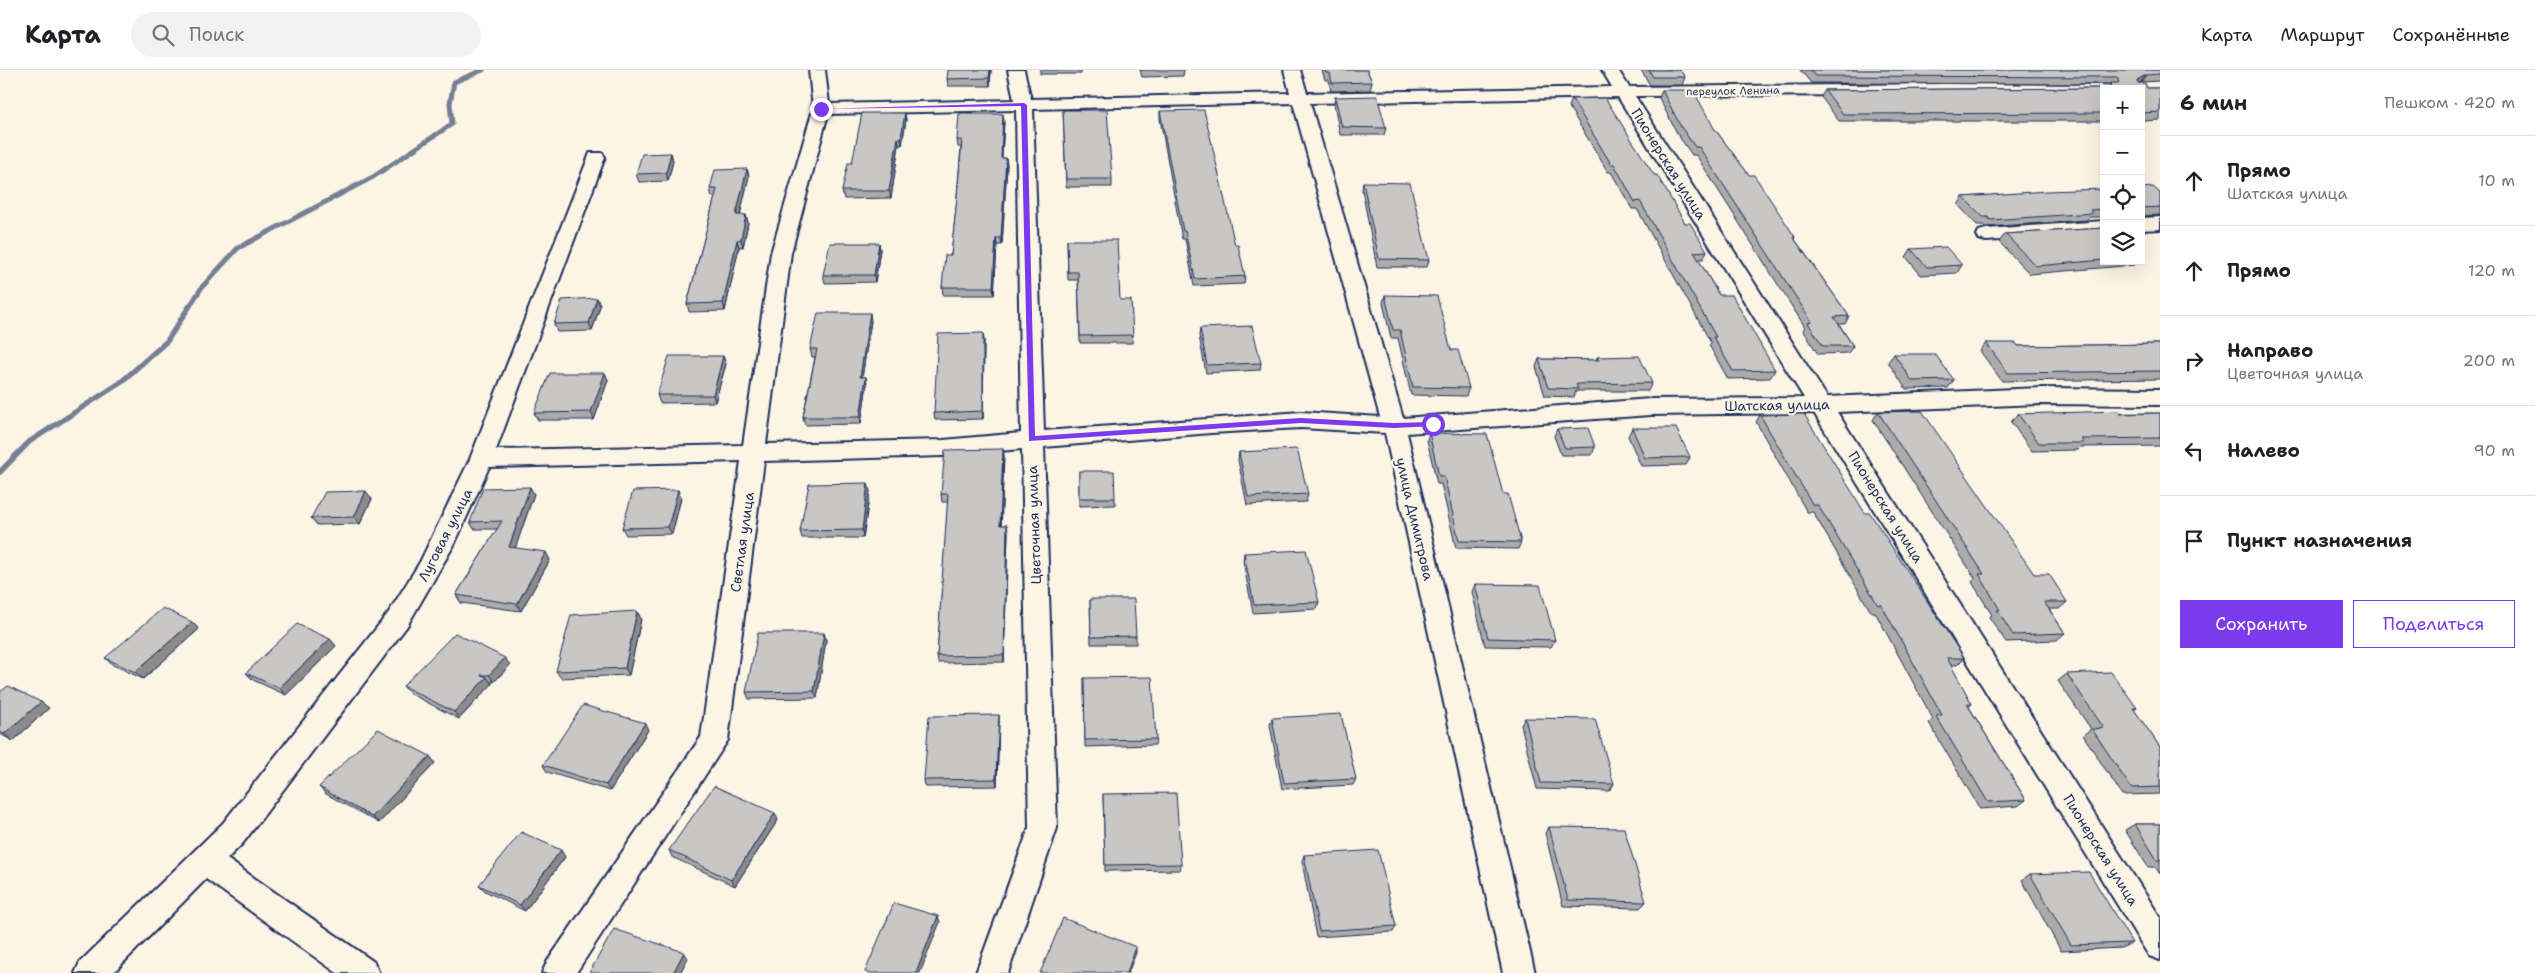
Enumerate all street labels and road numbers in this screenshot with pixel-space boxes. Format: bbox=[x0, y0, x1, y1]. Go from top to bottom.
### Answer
street label: переулок Ленина bbox=[1686, 83, 1780, 99]
street label: Пионерская улица bbox=[1627, 105, 1711, 223]
street label: Шатская улица bbox=[1724, 395, 1830, 415]
street label: Пионерская улица bbox=[1844, 448, 1928, 566]
street label: улица Димитрова bbox=[1392, 456, 1438, 583]
street label: Цветочная улица bbox=[1023, 465, 1045, 585]
street label: Луговая улица bbox=[414, 485, 476, 585]
street label: Светлая улица bbox=[726, 490, 758, 593]
street label: Пионерская улица bbox=[2059, 791, 2143, 909]

